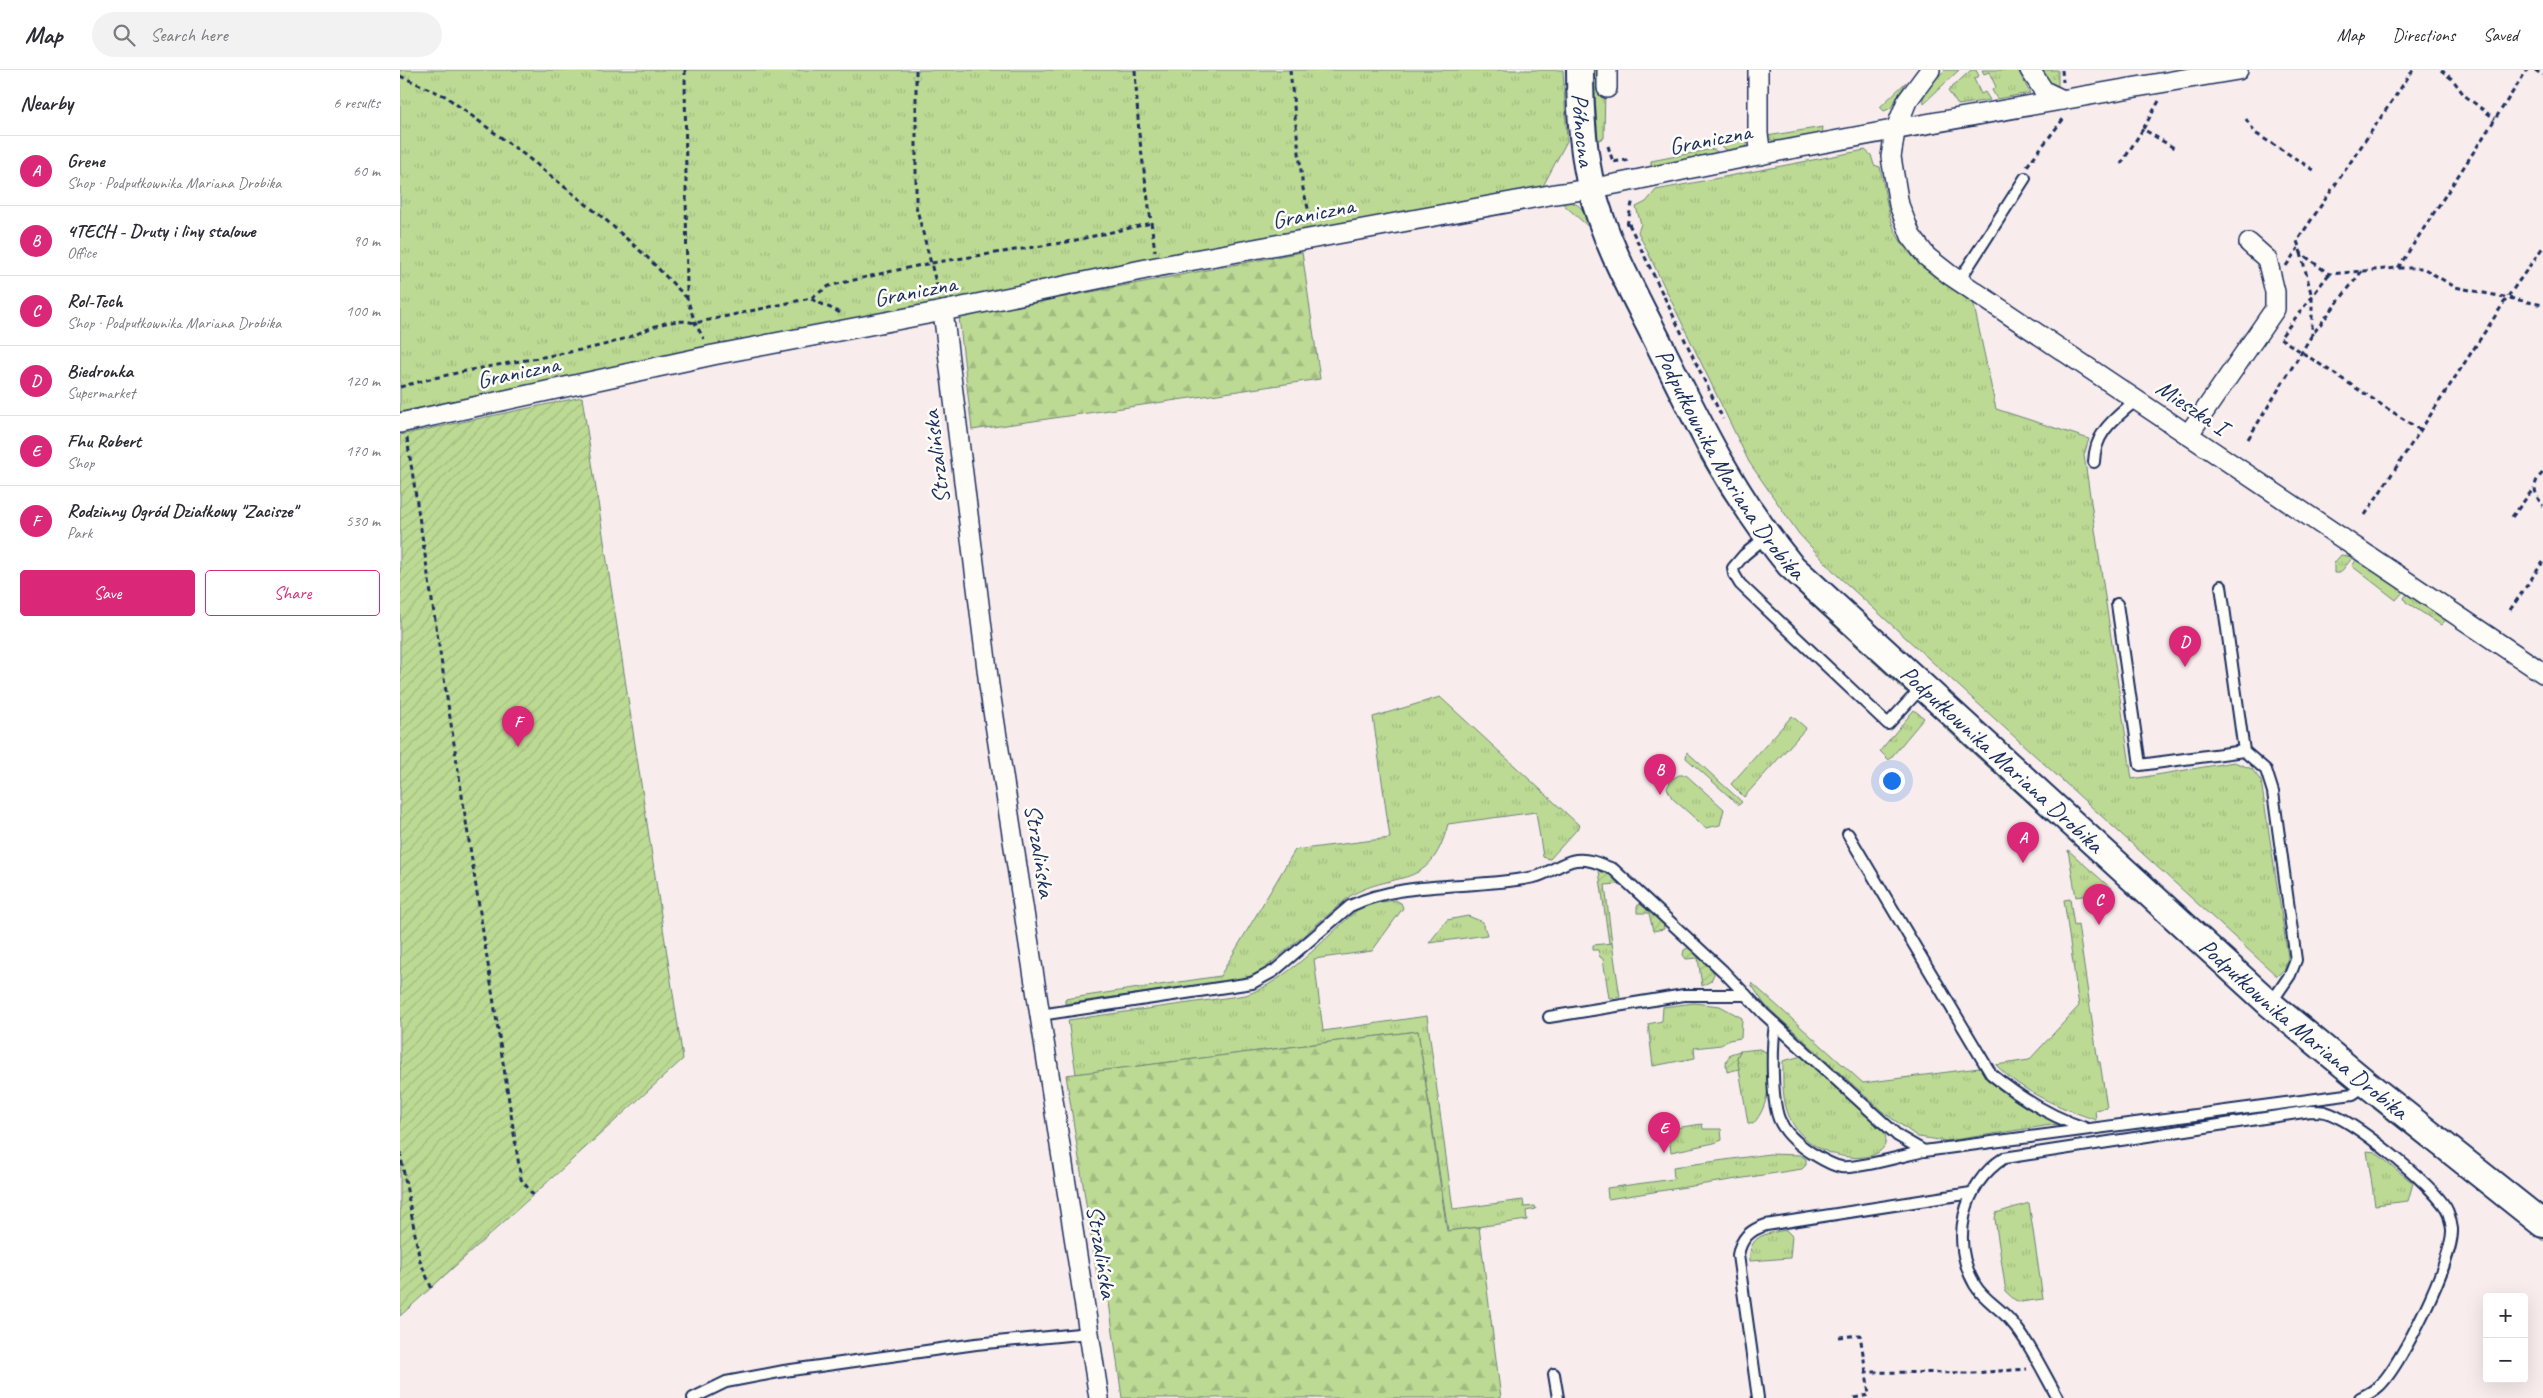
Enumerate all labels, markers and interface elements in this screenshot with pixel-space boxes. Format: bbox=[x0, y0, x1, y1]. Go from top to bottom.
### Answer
search box bbox=[92, 12, 442, 57]
text: Map bbox=[25, 20, 62, 50]
icon: search bbox=[110, 21, 138, 49]
text: Search here bbox=[150, 23, 228, 47]
text: Map bbox=[2337, 24, 2364, 46]
text: Directions bbox=[2392, 24, 2455, 46]
text: Saved bbox=[2483, 24, 2518, 46]
text: Nearby bbox=[20, 90, 73, 116]
text: 6 results bbox=[333, 93, 380, 113]
street label: Północna bbox=[1565, 93, 1602, 170]
street label: Graniczna bbox=[1666, 116, 1756, 162]
text: Grene bbox=[67, 149, 105, 173]
text: A bbox=[32, 161, 40, 181]
text: 60 m bbox=[353, 161, 380, 181]
text: Shop · Podpułkownika Mariana Drobika bbox=[67, 173, 281, 193]
street label: Graniczna bbox=[1269, 190, 1359, 236]
text: 4TECH - Druty i liny stalowe bbox=[67, 219, 255, 243]
text: B bbox=[32, 231, 40, 251]
text: 90 m bbox=[353, 231, 380, 251]
text: Office bbox=[67, 243, 96, 263]
street label: Graniczna bbox=[871, 268, 961, 314]
text: Rol-Tech bbox=[67, 289, 123, 313]
text: C bbox=[32, 301, 40, 321]
text: 100 m bbox=[346, 301, 380, 321]
text: Shop · Podpułkownika Mariana Drobika bbox=[67, 313, 281, 333]
street label: Podpułkownika Mariana Drobika bbox=[1649, 344, 1812, 587]
street label: Graniczna bbox=[474, 348, 564, 395]
text: Biedronka bbox=[67, 359, 133, 383]
text: D bbox=[31, 371, 41, 391]
text: 120 m bbox=[346, 371, 380, 391]
street label: Mieszka I bbox=[2151, 372, 2238, 445]
text: Supermarket bbox=[67, 383, 135, 403]
street label: Strzalińska bbox=[915, 407, 957, 505]
text: Fhu Robert bbox=[67, 429, 141, 453]
text: E bbox=[32, 441, 40, 461]
text: 170 m bbox=[346, 441, 380, 461]
text: Shop bbox=[67, 453, 94, 473]
text: Rodzinny Ogród Działkowy "Zacisze" bbox=[67, 499, 297, 523]
text: F bbox=[32, 511, 40, 531]
text: 530 m bbox=[346, 511, 380, 531]
text: Park bbox=[67, 523, 92, 543]
button: Save bbox=[20, 570, 195, 616]
button: Share bbox=[205, 570, 380, 616]
pin: D bbox=[2169, 626, 2201, 667]
street label: Podpułkownika Mariana Drobika bbox=[1894, 658, 2111, 860]
pin: F bbox=[502, 706, 534, 747]
pin: B bbox=[1644, 754, 1676, 795]
your location bbox=[1879, 768, 1905, 794]
street label: Strzalińska bbox=[1018, 802, 1062, 901]
pin: A bbox=[2007, 822, 2039, 863]
pin: C bbox=[2083, 884, 2115, 925]
street label: Podpułkownika Mariana Drobika bbox=[2193, 932, 2415, 1127]
pin: E bbox=[1648, 1112, 1680, 1153]
street label: Strzalińska bbox=[1080, 1203, 1124, 1302]
map controls bbox=[2483, 1293, 2528, 1383]
button: + bbox=[2483, 1293, 2528, 1338]
button: − bbox=[2483, 1338, 2528, 1383]

